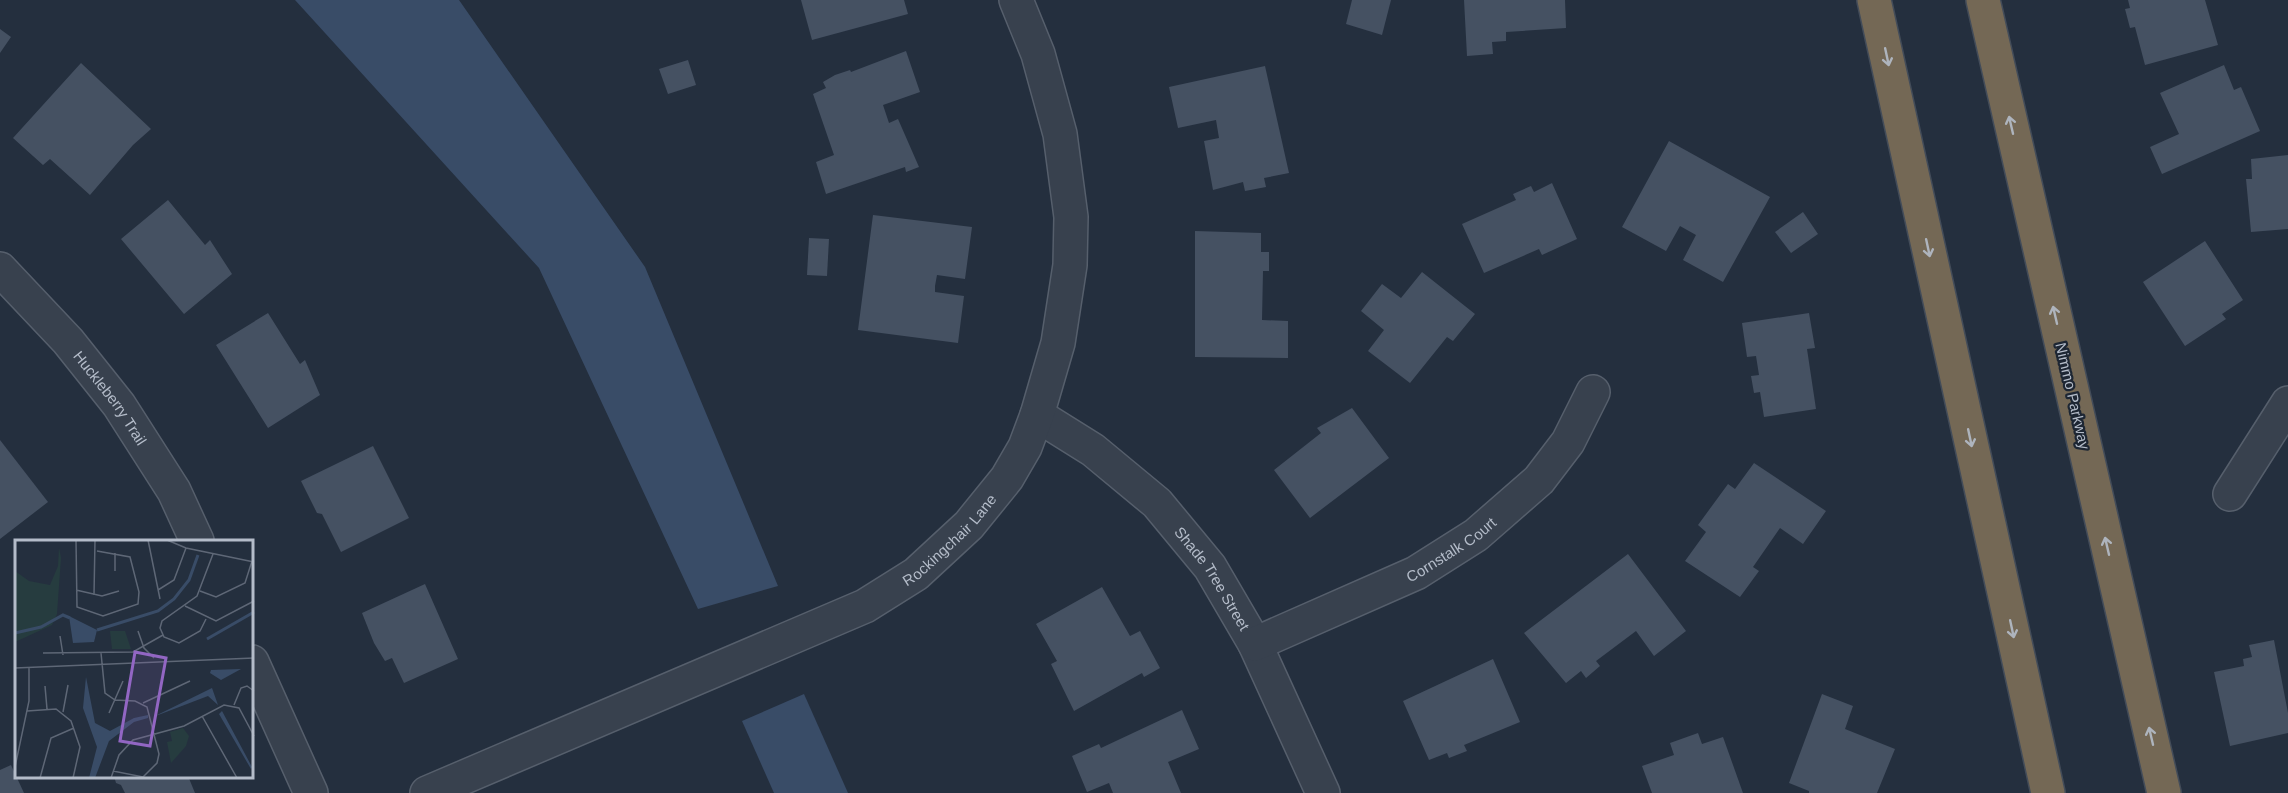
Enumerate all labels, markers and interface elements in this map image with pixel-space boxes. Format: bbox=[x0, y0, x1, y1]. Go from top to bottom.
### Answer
one-way arrow bbox=[1881, 47, 1893, 66]
one-way arrow bbox=[2005, 115, 2017, 134]
one-way arrow bbox=[1923, 238, 1935, 257]
one-way arrow bbox=[2048, 306, 2060, 325]
street label: Nimmo Parkway bbox=[2052, 341, 2094, 452]
street label: Huckleberry Trail bbox=[70, 347, 151, 448]
one-way arrow bbox=[1965, 428, 1976, 447]
street label: Rockingchair Lane bbox=[899, 490, 999, 589]
street label: Cornstalk Court bbox=[1403, 513, 1500, 585]
street label: Shade Tree Street bbox=[1171, 523, 1254, 634]
one-way arrow bbox=[2101, 537, 2113, 556]
inset map bbox=[15, 540, 254, 778]
one-way arrow bbox=[2007, 618, 2018, 638]
one-way arrow bbox=[2144, 727, 2156, 746]

